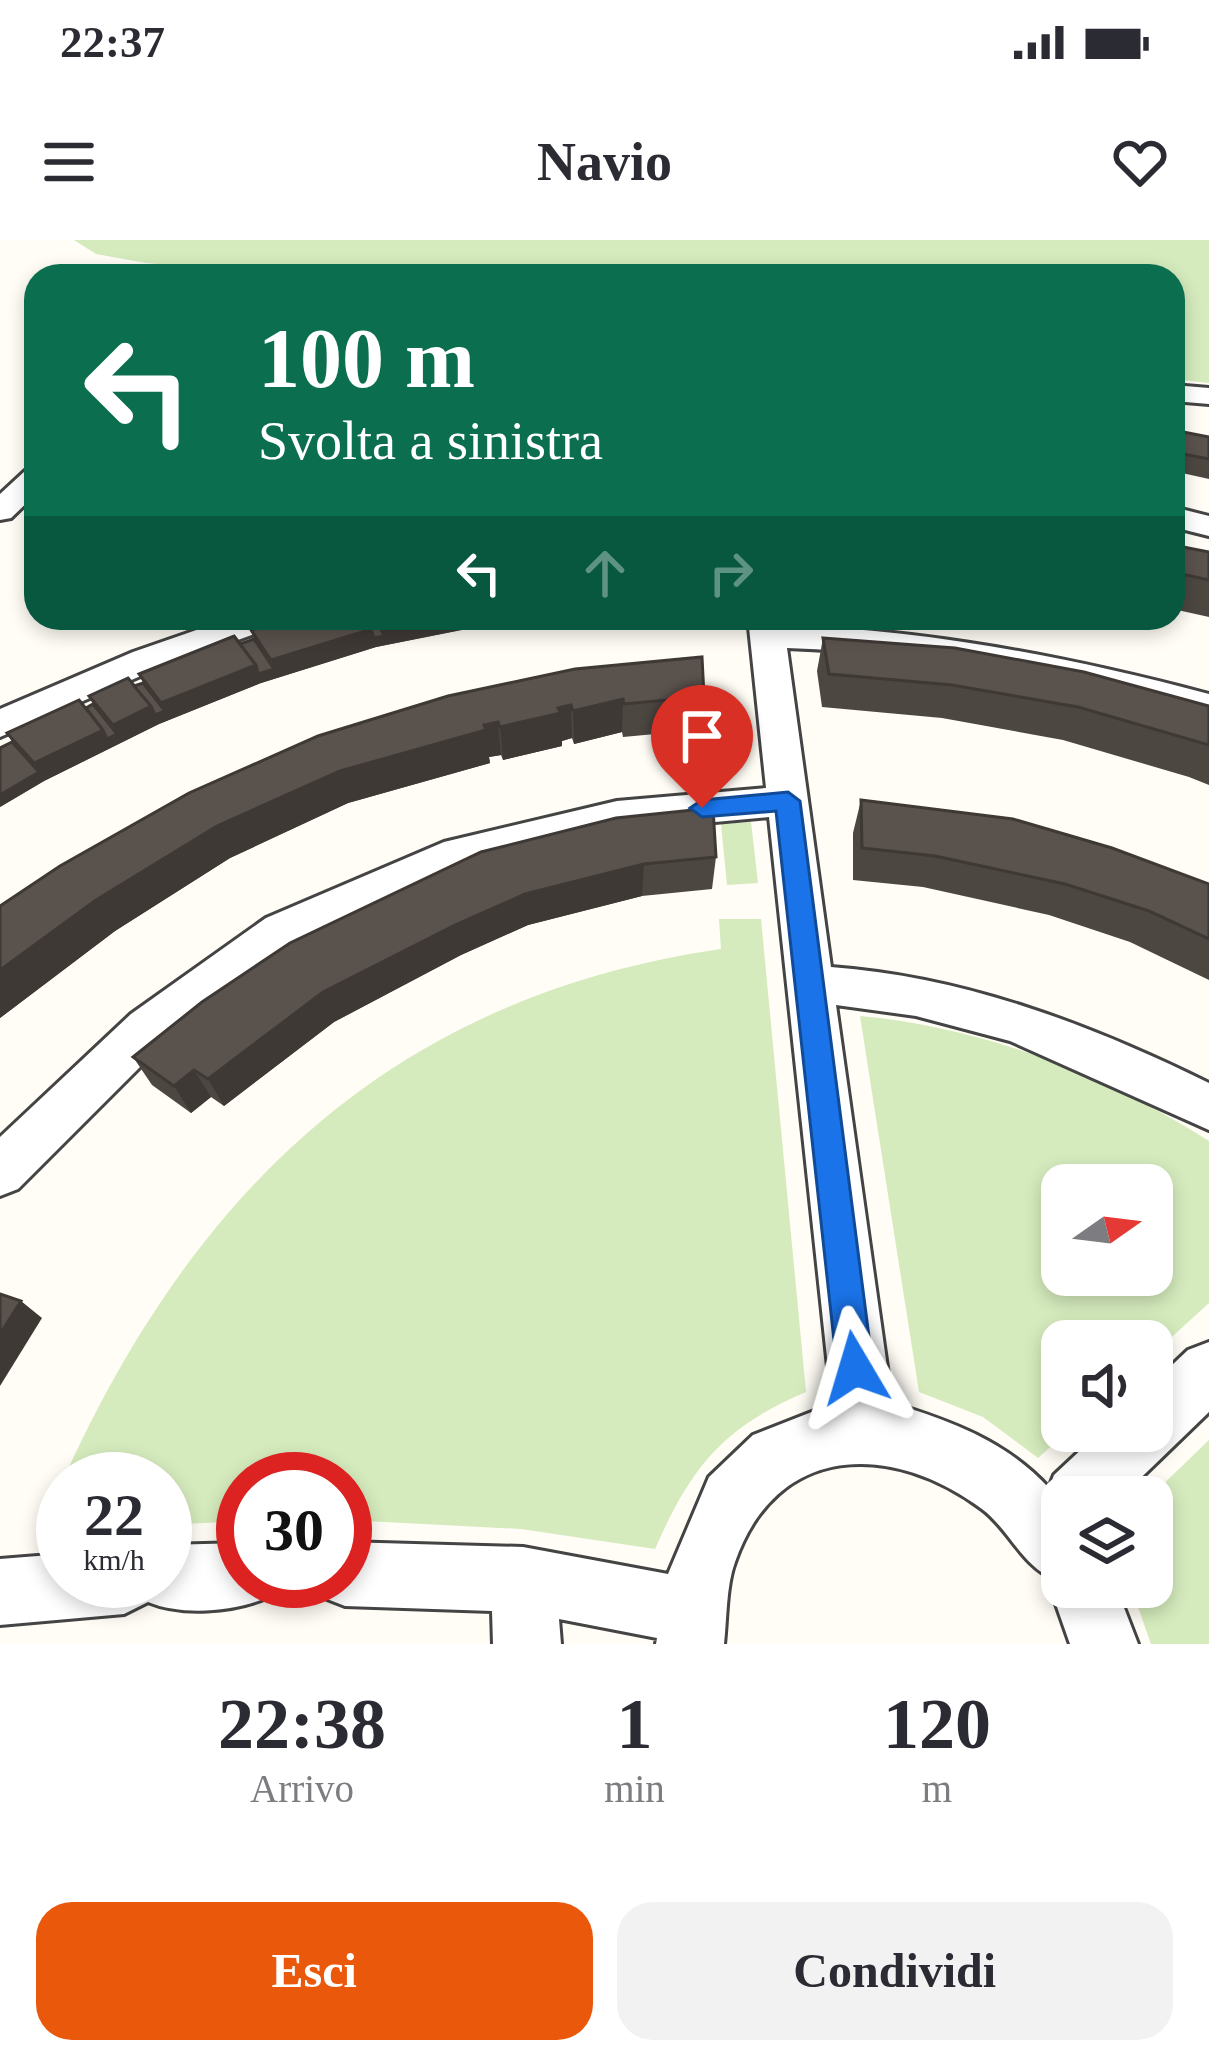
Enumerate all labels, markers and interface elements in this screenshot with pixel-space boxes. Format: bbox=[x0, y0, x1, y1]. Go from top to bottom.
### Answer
text: 22:37 bbox=[60, 17, 165, 67]
icon: menu bbox=[36, 129, 102, 195]
icon: heart bbox=[1107, 129, 1173, 195]
text: Navio bbox=[537, 132, 672, 192]
icon: left bbox=[60, 312, 216, 468]
text: 100 m bbox=[258, 312, 475, 405]
text: Svolta a sinistra bbox=[258, 411, 603, 471]
icon: left bbox=[446, 540, 512, 606]
icon: ahead bbox=[572, 540, 638, 606]
icon: right bbox=[698, 540, 764, 606]
pin bbox=[651, 685, 753, 808]
icon: arrive bbox=[669, 703, 735, 769]
north arrow bbox=[1041, 1164, 1173, 1296]
map controls bbox=[1041, 1164, 1173, 1608]
position arrow bbox=[792, 1305, 918, 1431]
button: sound bbox=[1041, 1320, 1173, 1452]
speed limit sign: 30 bbox=[216, 1452, 372, 1608]
button: layers bbox=[1041, 1476, 1173, 1608]
text: 22 bbox=[84, 1482, 144, 1548]
text: km/h bbox=[83, 1543, 145, 1576]
text: 22:38 bbox=[218, 1684, 386, 1764]
text: 1 bbox=[616, 1684, 652, 1764]
text: 120 bbox=[883, 1684, 991, 1764]
text: Arrivo bbox=[250, 1767, 354, 1810]
text: min bbox=[604, 1767, 665, 1810]
text: m bbox=[922, 1767, 952, 1810]
button: Esci bbox=[36, 1902, 593, 2040]
button: Condividi bbox=[617, 1902, 1173, 2040]

